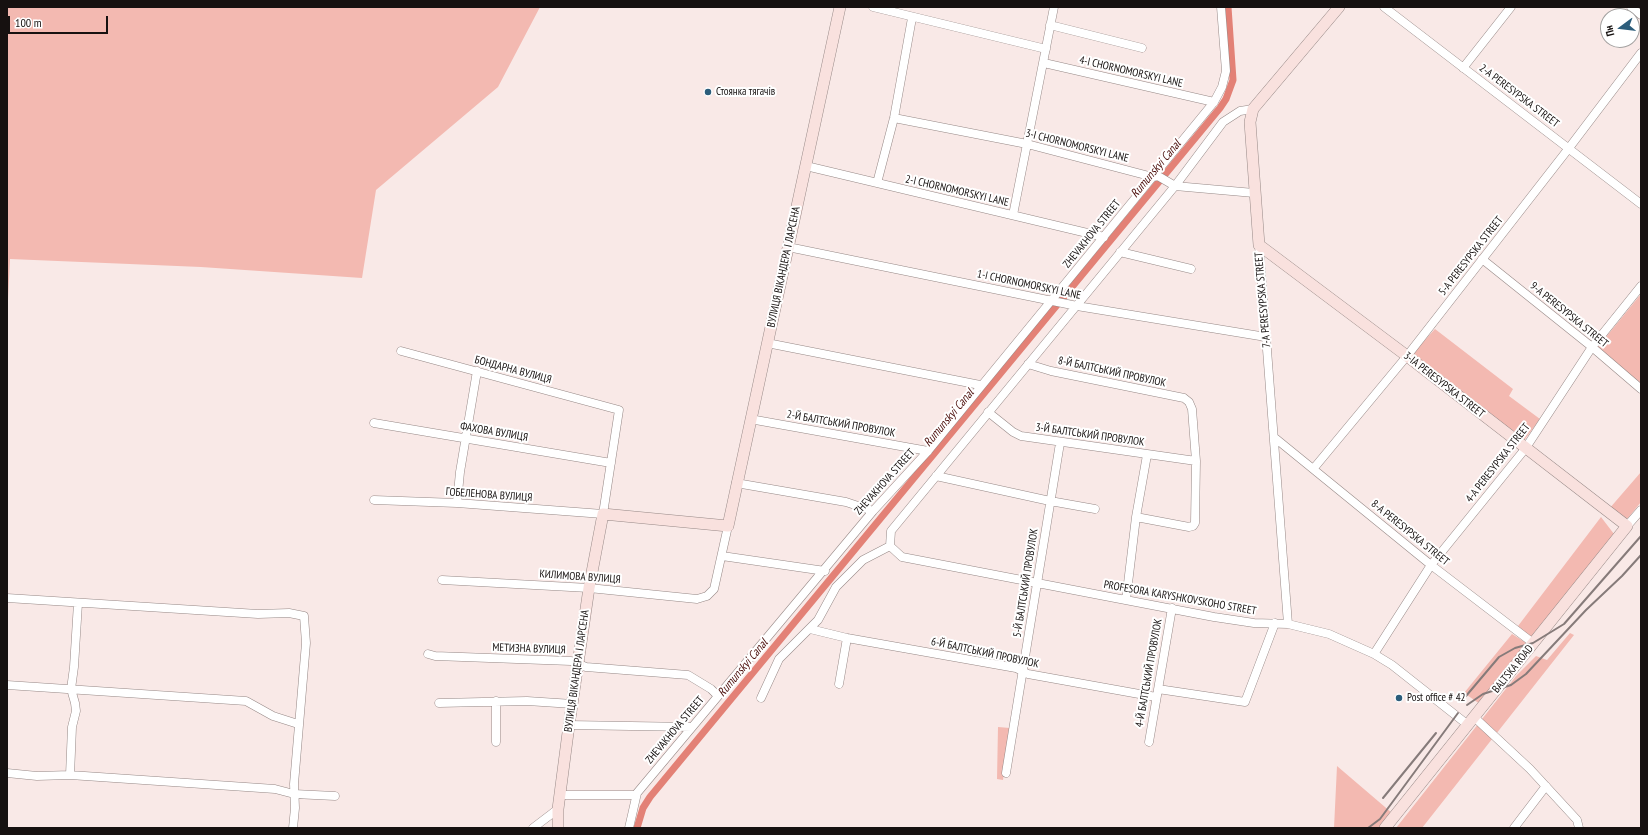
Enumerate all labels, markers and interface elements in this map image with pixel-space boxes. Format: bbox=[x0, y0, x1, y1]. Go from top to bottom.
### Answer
scale bar bbox=[10, 8, 110, 34]
north arrow bbox=[1600, 8, 1640, 48]
text: 100 m bbox=[15, 15, 42, 30]
text: Пн bbox=[1601, 24, 1618, 38]
street label: 4-I CHORNOMORSKYI LANE bbox=[1078, 54, 1184, 90]
street label: 2-A PERESYPSKA STREET bbox=[1476, 62, 1562, 130]
place label: Стоянка тягачів bbox=[716, 85, 775, 99]
marker: Стоянка тягачів bbox=[703, 87, 713, 97]
street label: 3-I CHORNOMORSKYI LANE bbox=[1024, 127, 1130, 165]
water label: Rumunskyi Canal bbox=[1128, 137, 1184, 201]
street label: 2-I CHORNOMORSKYI LANE bbox=[904, 173, 1010, 209]
street label: ZHEVAKHOVA STREET bbox=[1060, 197, 1124, 271]
street label: ВУЛИЦЯ ВІКАНДЕРА І ЛАРСЕНА bbox=[765, 205, 803, 329]
street label: 5-A PERESYPSKA STREET bbox=[1436, 214, 1506, 298]
street label: 7-A PERESYPSKA STREET bbox=[1252, 252, 1274, 348]
street label: 1-I CHORNOMORSKYI LANE bbox=[976, 268, 1082, 302]
street label: 9-A PERESYPSKA STREET bbox=[1527, 279, 1611, 351]
street label: 3-IA PERESYPSKA STREET bbox=[1401, 349, 1487, 421]
street label: БОНДАРНА ВУЛИЦЯ bbox=[473, 353, 553, 387]
street label: 8-Й БАЛТСЬКИЙ ПРОВУЛОК bbox=[1057, 354, 1167, 390]
water label: Rumunskyi Canal bbox=[921, 386, 977, 450]
street label: 2-Й БАЛТСЬКИЙ ПРОВУЛОК bbox=[786, 408, 896, 440]
street label: ФАХОВА ВУЛИЦЯ bbox=[459, 420, 529, 444]
street label: 3-Й БАЛТСЬКИЙ ПРОВУЛОК bbox=[1035, 421, 1145, 449]
street label: 4-A PERESYPSKA STREET bbox=[1463, 421, 1533, 505]
street label: ZHEVAKHOVA STREET bbox=[852, 446, 918, 518]
street label: ГОБЕЛЕНОВА ВУЛИЦЯ bbox=[445, 485, 533, 505]
street label: 8-A PERESYPSKA STREET bbox=[1368, 497, 1452, 569]
street label: 5-Й БАЛТСЬКИЙ ПРОВУЛОК bbox=[1011, 528, 1041, 638]
street label: КИЛИМОВА ВУЛИЦЯ bbox=[539, 568, 621, 586]
street label: PROFESORA KARYSHKOVSKOHO STREET bbox=[1103, 578, 1257, 618]
street label: ВУЛИЦЯ ВІКАНДЕРА І ЛАРСЕНА bbox=[562, 609, 592, 733]
street label: 4-Й БАЛТСЬКИЙ ПРОВУЛОК bbox=[1133, 618, 1165, 728]
street label: 6-Й БАЛТСЬКИЙ ПРОВУЛОК bbox=[930, 635, 1040, 671]
water label: Rumunskyi Canal bbox=[715, 636, 771, 700]
street label: МЕТИЗНА ВУЛИЦЯ bbox=[492, 641, 566, 657]
street label: BALTSKA ROAD bbox=[1490, 642, 1536, 696]
place label: Post office # 42 bbox=[1407, 691, 1466, 705]
marker: Post office # 42 bbox=[1394, 693, 1404, 703]
street label: ZHEVAKHOVA STREET bbox=[643, 694, 707, 766]

